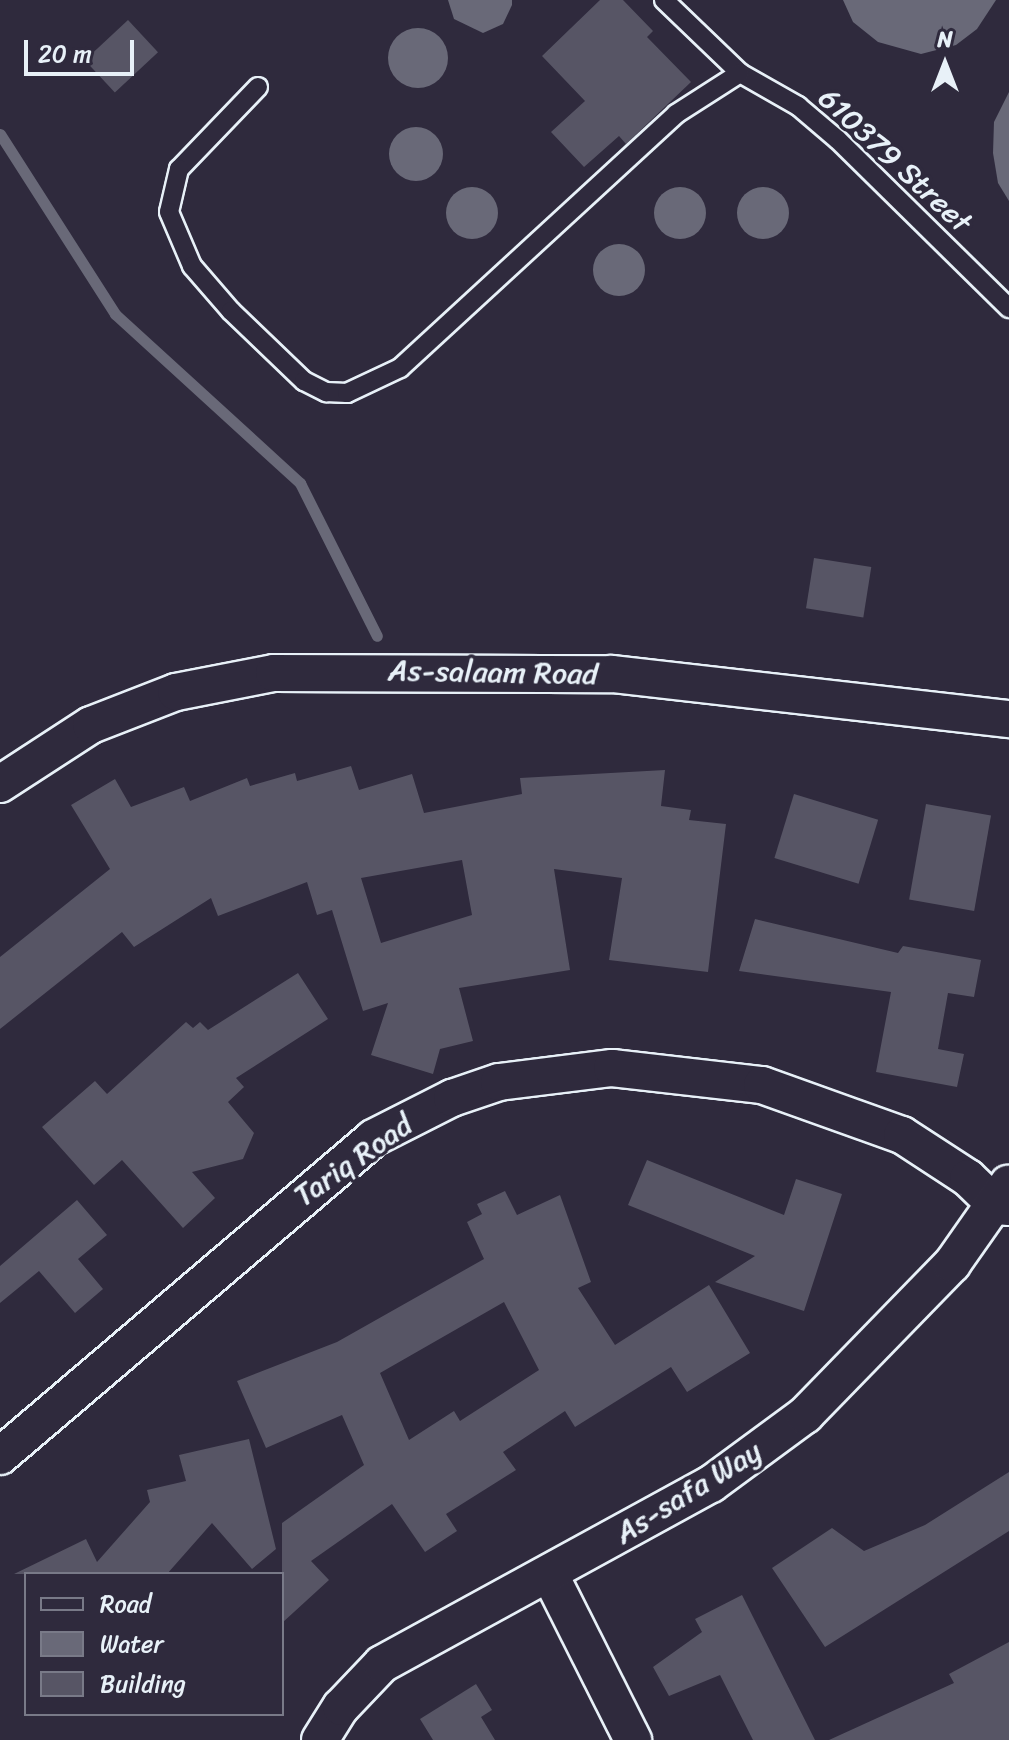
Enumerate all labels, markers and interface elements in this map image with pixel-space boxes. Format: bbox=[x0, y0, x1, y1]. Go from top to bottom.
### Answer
text: N bbox=[937, 20, 953, 59]
scale bar bbox=[28, 24, 138, 74]
north arrow bbox=[905, 24, 985, 104]
text: 20 m bbox=[38, 33, 92, 75]
street label: 610379 Street bbox=[811, 80, 979, 240]
street label: As-salaam Road bbox=[388, 652, 598, 692]
street label: Tariq Road bbox=[287, 1106, 419, 1214]
street label: As-safa Way bbox=[608, 1433, 768, 1551]
legend bbox=[24, 1572, 284, 1716]
text: Road bbox=[100, 1583, 151, 1625]
text: Water bbox=[100, 1623, 163, 1665]
text: Building bbox=[100, 1663, 186, 1705]

